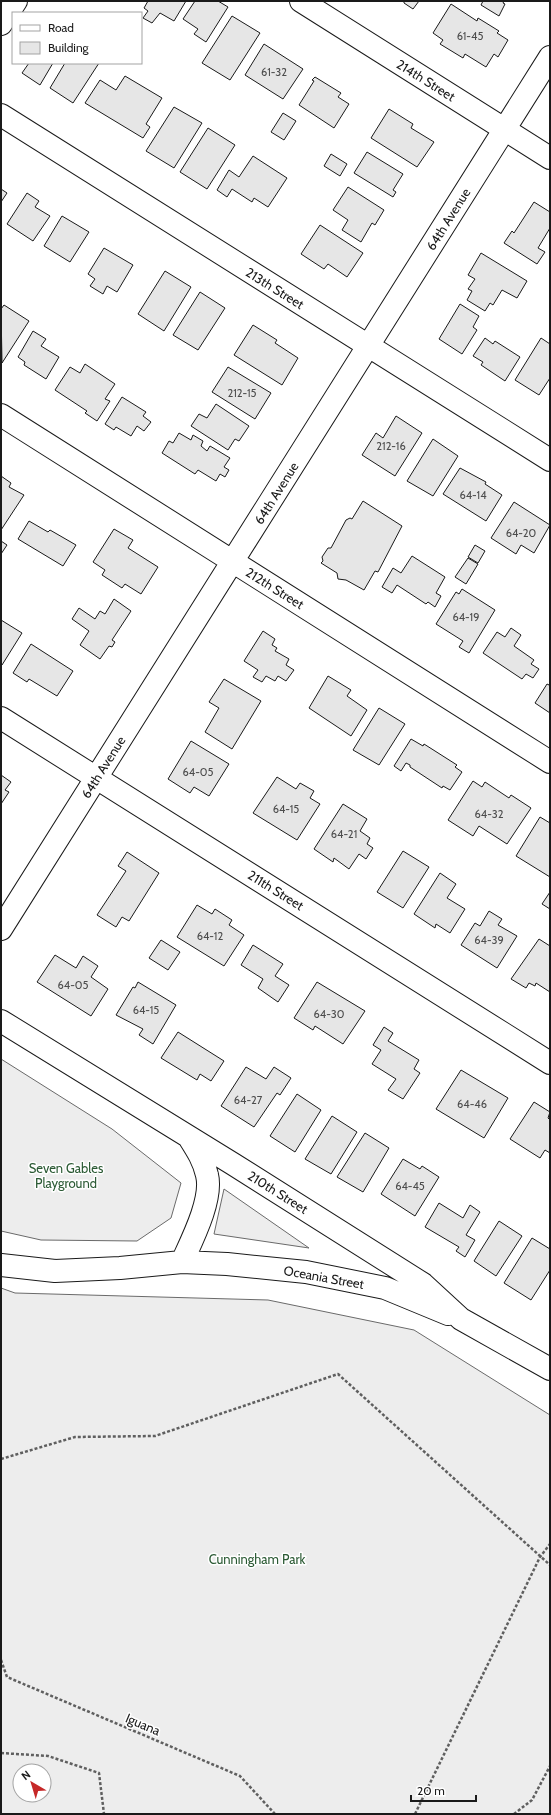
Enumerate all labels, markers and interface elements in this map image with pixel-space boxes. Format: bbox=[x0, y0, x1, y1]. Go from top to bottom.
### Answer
legend bbox=[12, 12, 142, 64]
text: Road bbox=[48, 20, 74, 35]
house number: 61-45 bbox=[457, 29, 483, 43]
text: Building bbox=[48, 40, 90, 55]
street label: 214th Street bbox=[394, 56, 459, 105]
house number: 61-32 bbox=[261, 65, 287, 79]
street label: 64th Avenue bbox=[423, 185, 474, 253]
street label: 213th Street bbox=[243, 264, 308, 313]
house number: 212-15 bbox=[228, 386, 257, 400]
house number: 212-16 bbox=[376, 439, 406, 453]
street label: 64th Avenue bbox=[251, 459, 302, 527]
house number: 64-14 bbox=[459, 488, 487, 502]
house number: 64-20 bbox=[506, 526, 537, 540]
street label: 212th Street bbox=[243, 564, 308, 612]
house number: 64-19 bbox=[453, 610, 479, 624]
street label: 64th Avenue bbox=[78, 733, 129, 801]
house number: 64-05 bbox=[183, 765, 213, 779]
house number: 64-15 bbox=[273, 802, 299, 816]
house number: 64-32 bbox=[475, 807, 504, 821]
house number: 64-21 bbox=[331, 827, 357, 841]
street label: 211th Street bbox=[245, 867, 307, 914]
house number: 64-12 bbox=[197, 929, 223, 943]
house number: 64-39 bbox=[474, 933, 504, 947]
house number: 64-05 bbox=[58, 978, 88, 992]
house number: 64-15 bbox=[133, 1003, 159, 1017]
house number: 64-30 bbox=[314, 1007, 345, 1021]
house number: 64-27 bbox=[234, 1093, 263, 1107]
house number: 64-46 bbox=[457, 1097, 487, 1111]
park label: Seven Gables Playground bbox=[29, 1160, 104, 1191]
street label: 210th Street bbox=[245, 1167, 312, 1217]
house number: 64-45 bbox=[395, 1179, 425, 1193]
street label: Oceania Street bbox=[283, 1262, 366, 1292]
park label: Cunningham Park bbox=[209, 1551, 306, 1567]
street label: Iguana bbox=[123, 1710, 163, 1739]
north arrow bbox=[12, 1763, 52, 1803]
text: N bbox=[18, 1767, 33, 1783]
scale bar bbox=[411, 1777, 476, 1803]
text: 20 m bbox=[417, 1783, 445, 1798]

